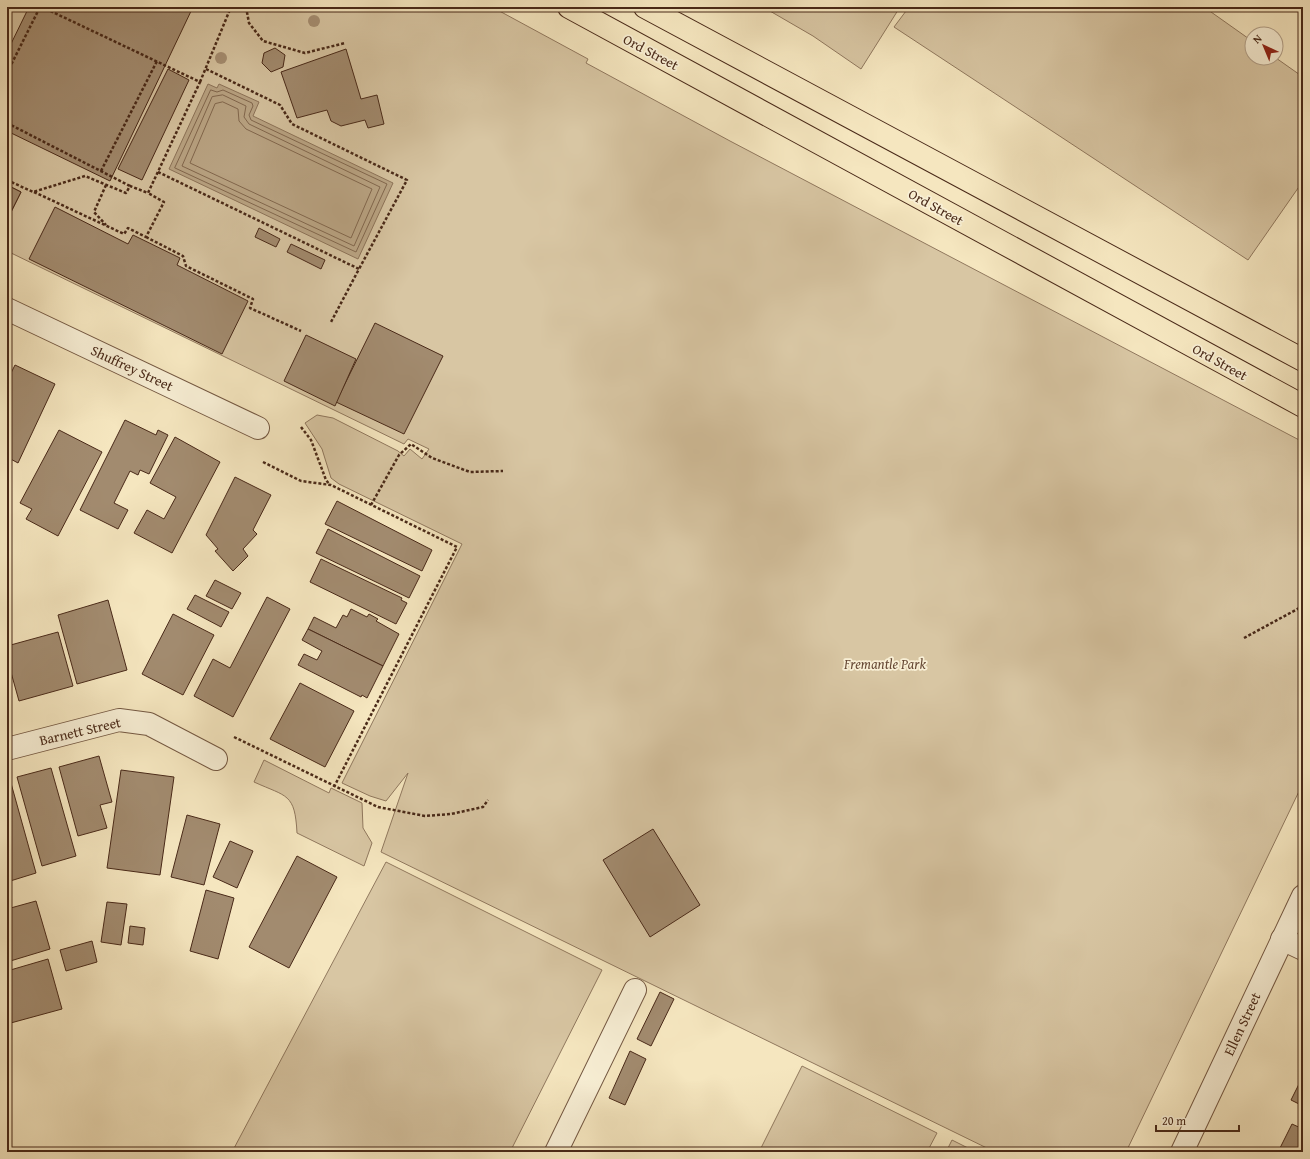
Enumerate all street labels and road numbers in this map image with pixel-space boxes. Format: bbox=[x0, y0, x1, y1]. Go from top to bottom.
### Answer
street label: Ord Street bbox=[620, 29, 682, 75]
street label: Ord Street bbox=[905, 184, 967, 230]
street label: Ord Street bbox=[1189, 339, 1251, 385]
street label: Shuffrey Street bbox=[88, 340, 177, 396]
street label: Barnett Street bbox=[37, 712, 123, 750]
street label: Ellen Street bbox=[1219, 989, 1265, 1059]

